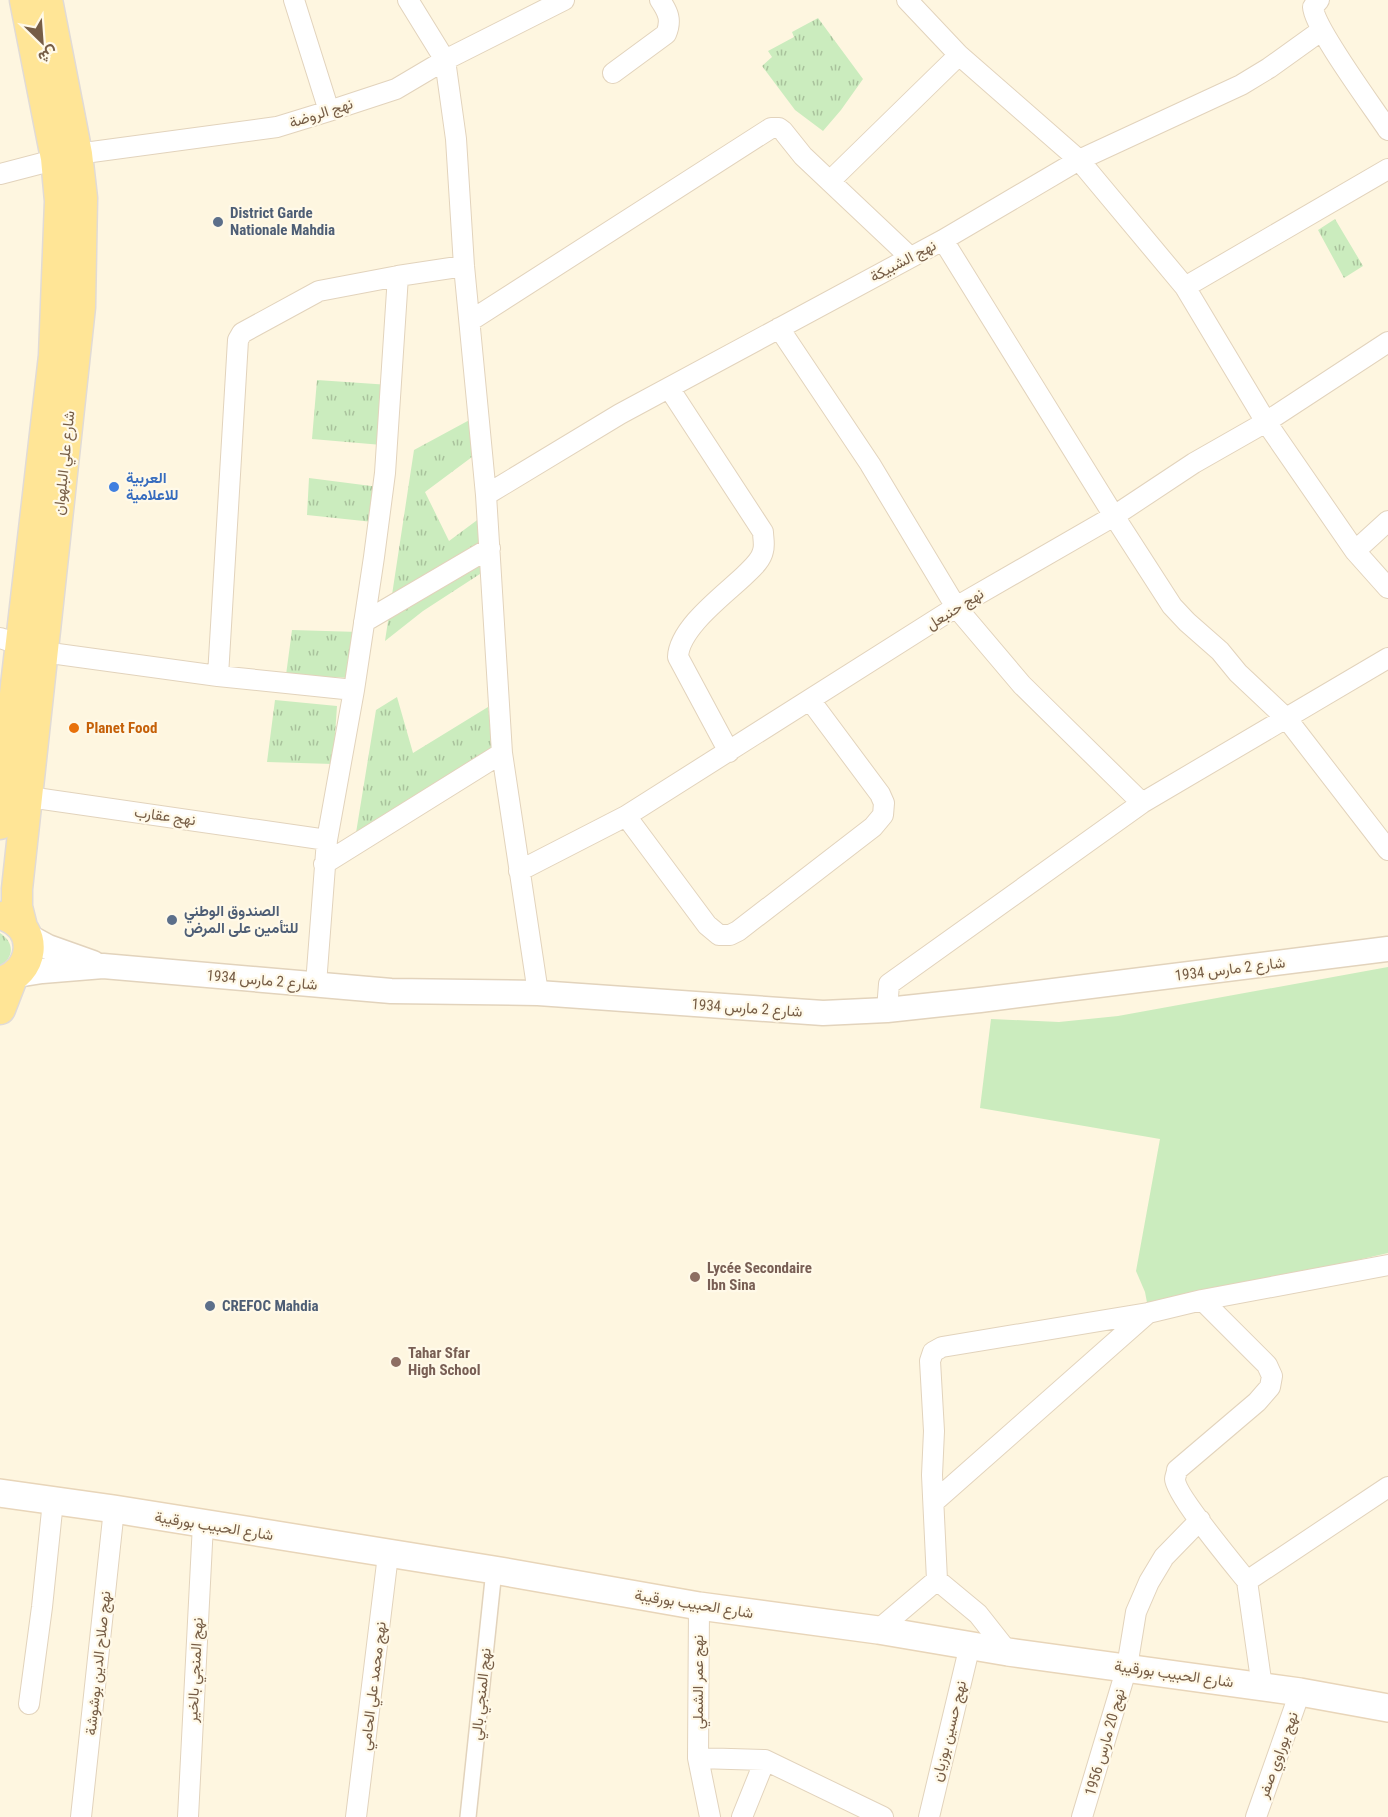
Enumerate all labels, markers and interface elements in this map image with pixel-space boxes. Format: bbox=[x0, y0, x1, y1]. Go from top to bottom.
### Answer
north arrow bbox=[12, 12, 72, 72]
text: ش bbox=[35, 42, 61, 68]
street label: نهج الروضة bbox=[287, 94, 356, 134]
place label: District Garde Nationale Mahdia bbox=[230, 204, 335, 239]
marker: District Garde Nationale Mahdia bbox=[211, 215, 225, 229]
street label: نهج الشبيكة bbox=[867, 236, 940, 288]
street label: شارع علي البلهوان bbox=[50, 410, 82, 517]
place label: العربية للاعلامية bbox=[126, 469, 178, 504]
marker: العربية للاعلامية bbox=[107, 480, 121, 494]
street label: نهج حنبعل bbox=[923, 584, 988, 635]
place label: Planet Food bbox=[86, 719, 157, 737]
marker: Planet Food bbox=[67, 721, 81, 735]
street label: نهج عقارب bbox=[133, 803, 197, 831]
place label: الصندوق الوطني للتأمين على المرض bbox=[184, 902, 299, 937]
marker: الصندوق الوطني للتأمين على المرض bbox=[165, 913, 179, 927]
street label: شارع 2 مارس 1934 bbox=[1174, 953, 1287, 987]
street label: شارع 2 مارس 1934 bbox=[206, 966, 318, 996]
street label: شارع 2 مارس 1934 bbox=[691, 995, 803, 1023]
place label: Lycée Secondaire Ibn Sina bbox=[707, 1259, 812, 1294]
marker: Lycée Secondaire Ibn Sina bbox=[688, 1270, 702, 1284]
place label: CREFOC Mahdia bbox=[222, 1297, 319, 1315]
marker: CREFOC Mahdia bbox=[203, 1299, 217, 1313]
place label: Tahar Sfar High School bbox=[408, 1344, 480, 1379]
marker: Tahar Sfar High School bbox=[389, 1355, 403, 1369]
street label: شارع الحبيب بورقيبة bbox=[153, 1508, 275, 1546]
street label: شارع الحبيب بورقيبة bbox=[633, 1586, 755, 1624]
street label: نهج صلاح الدين بوشوشة bbox=[81, 1590, 117, 1736]
street label: نهج المنجي بالخير bbox=[183, 1617, 211, 1724]
street label: نهج محمد علي الحامي bbox=[356, 1621, 394, 1752]
street label: نهج عمر الشملي bbox=[689, 1635, 711, 1729]
street label: نهج المنجي بالي bbox=[467, 1647, 499, 1741]
street label: شارع الحبيب بورقيبة bbox=[1113, 1657, 1235, 1693]
street label: نهج حسين بوزيان bbox=[928, 1679, 972, 1784]
street label: نهج 20 مارس 1956 bbox=[1081, 1686, 1131, 1798]
street label: نهج بوراوي صفر bbox=[1254, 1709, 1306, 1803]

